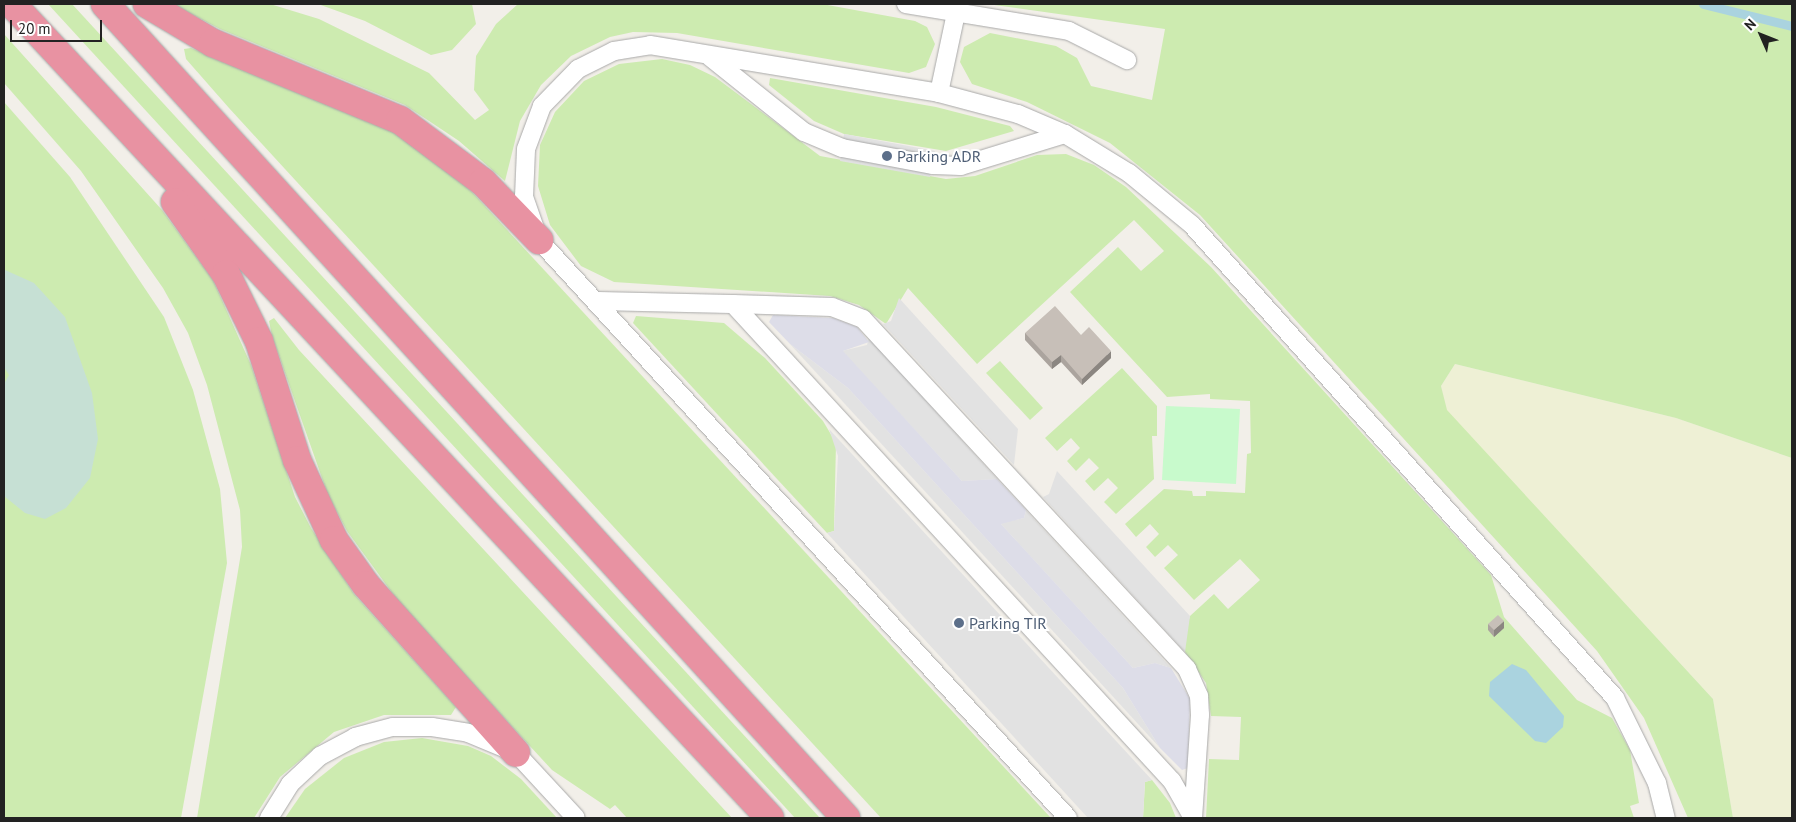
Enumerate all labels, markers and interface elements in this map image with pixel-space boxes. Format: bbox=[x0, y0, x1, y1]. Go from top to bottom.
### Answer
scale bar bbox=[12, 10, 105, 42]
north arrow bbox=[1736, 10, 1786, 60]
text: N bbox=[1741, 15, 1760, 34]
text: 20 m bbox=[18, 19, 51, 38]
place label: Parking ADR bbox=[897, 146, 982, 166]
marker: Parking ADR bbox=[881, 150, 893, 162]
place label: Parking TIR bbox=[969, 613, 1047, 633]
marker: Parking TIR bbox=[953, 617, 965, 629]

